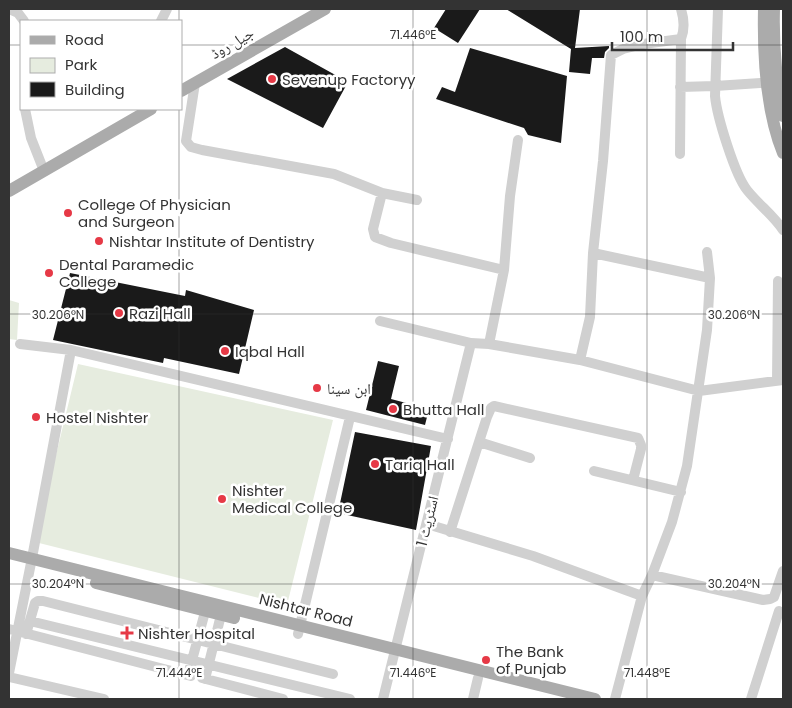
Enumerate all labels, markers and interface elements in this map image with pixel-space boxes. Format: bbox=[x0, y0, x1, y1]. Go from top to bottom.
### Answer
legend bbox=[20, 20, 182, 110]
scale bar bbox=[612, 20, 733, 52]
street label: جیل روڈ bbox=[206, 22, 258, 64]
text: 71.446°E bbox=[390, 26, 436, 43]
text: 100 m bbox=[620, 26, 663, 47]
text: Road bbox=[65, 29, 104, 50]
text: Park bbox=[65, 54, 97, 75]
place label: Sevenup Factoryy bbox=[282, 69, 416, 90]
marker: Sevenup Factoryy bbox=[266, 73, 278, 85]
text: Building bbox=[65, 79, 125, 100]
place label: College Of Physician and Surgeon bbox=[78, 194, 231, 232]
marker: College Of Physician and Surgeon bbox=[62, 207, 74, 219]
place label: Nishtar Institute of Dentistry bbox=[109, 231, 315, 252]
marker: Nishtar Institute of Dentistry bbox=[93, 235, 105, 247]
place label: Dental Paramedic College bbox=[59, 254, 194, 292]
marker: Dental Paramedic College bbox=[43, 267, 55, 279]
place label: Razi Hall bbox=[129, 303, 191, 324]
text: 30.206°N bbox=[32, 306, 84, 323]
text: 30.206°N bbox=[708, 306, 760, 323]
marker: Razi Hall bbox=[113, 307, 125, 319]
place label: Iqbal Hall bbox=[235, 341, 305, 362]
marker: Iqbal Hall bbox=[219, 345, 231, 357]
place label: ابن سینا bbox=[327, 378, 371, 399]
marker: ابن سینا bbox=[311, 382, 323, 394]
place label: Bhutta Hall bbox=[403, 399, 484, 420]
marker: Bhutta Hall bbox=[387, 403, 399, 415]
place label: Hostel Nishter bbox=[46, 407, 149, 428]
marker: Hostel Nishter bbox=[30, 411, 42, 423]
place label: Tariq Hall bbox=[385, 454, 455, 475]
marker: Tariq Hall bbox=[369, 458, 381, 470]
place label: Nishter Medical College bbox=[232, 480, 352, 518]
marker: Nishter Medical College bbox=[216, 493, 228, 505]
street label: اسٹریٹ 1 bbox=[411, 494, 443, 548]
text: 30.204°N bbox=[32, 575, 84, 592]
text: 30.204°N bbox=[708, 575, 760, 592]
street label: Nishtar Road bbox=[257, 588, 355, 632]
place label: Nishter Hospital bbox=[138, 623, 255, 644]
marker: Nishter Hospital bbox=[120, 626, 134, 640]
place label: The Bank of Punjab bbox=[496, 641, 566, 679]
marker: The Bank of Punjab bbox=[480, 654, 492, 666]
text: 71.444°E bbox=[156, 664, 202, 681]
text: 71.446°E bbox=[390, 664, 436, 681]
text: 71.448°E bbox=[624, 664, 670, 681]

